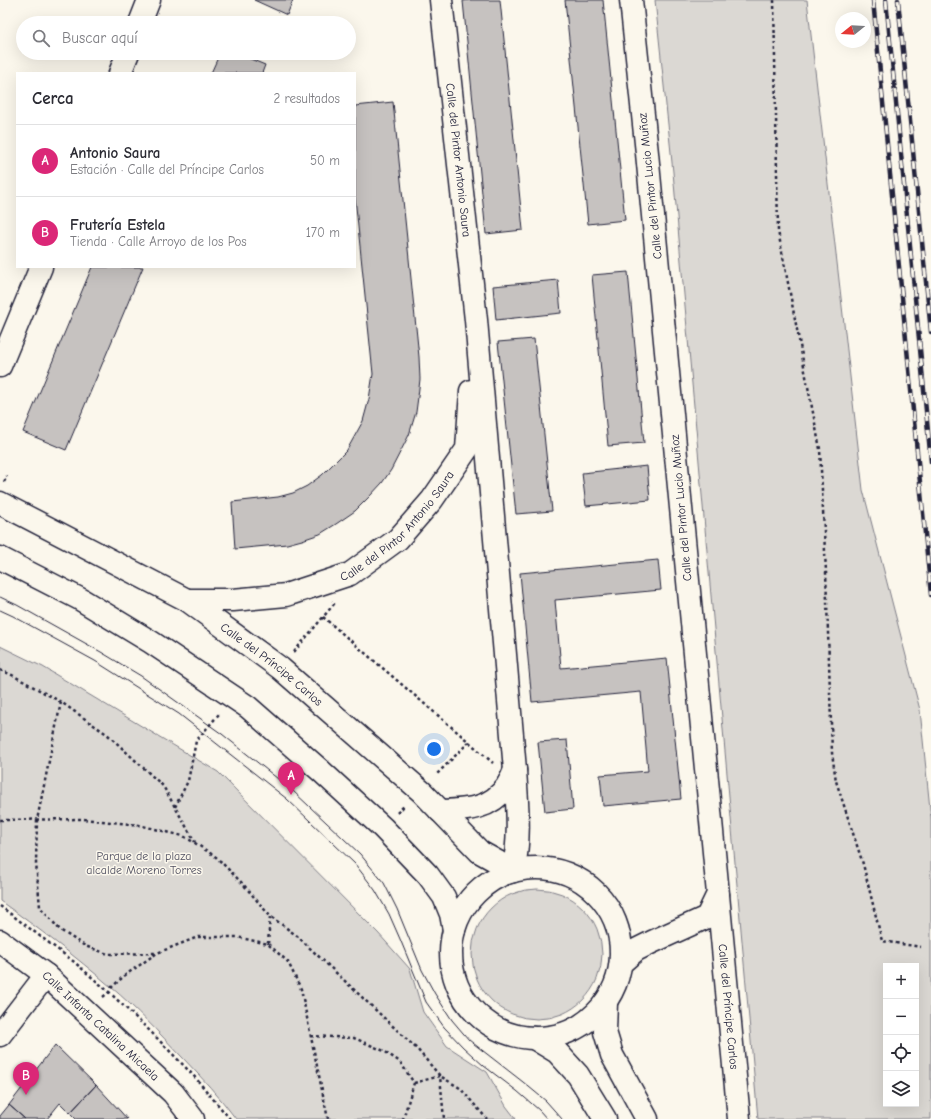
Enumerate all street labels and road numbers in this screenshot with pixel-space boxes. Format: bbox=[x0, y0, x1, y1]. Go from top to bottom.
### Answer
street label: Calle del Pintor Antonio Saura bbox=[443, 82, 474, 238]
street label: Calle del Pintor Lucio Muñoz bbox=[635, 111, 665, 260]
street label: Calle del Pintor Lucio Muñoz bbox=[668, 433, 694, 582]
street label: Calle del Pintor Antonio Saura bbox=[338, 468, 457, 584]
street label: Calle del Príncipe Carlos bbox=[218, 620, 325, 709]
street label: Calle del Príncipe Carlos bbox=[716, 943, 741, 1070]
street label: Calle Infanta Catalina Micaela bbox=[40, 968, 162, 1084]

